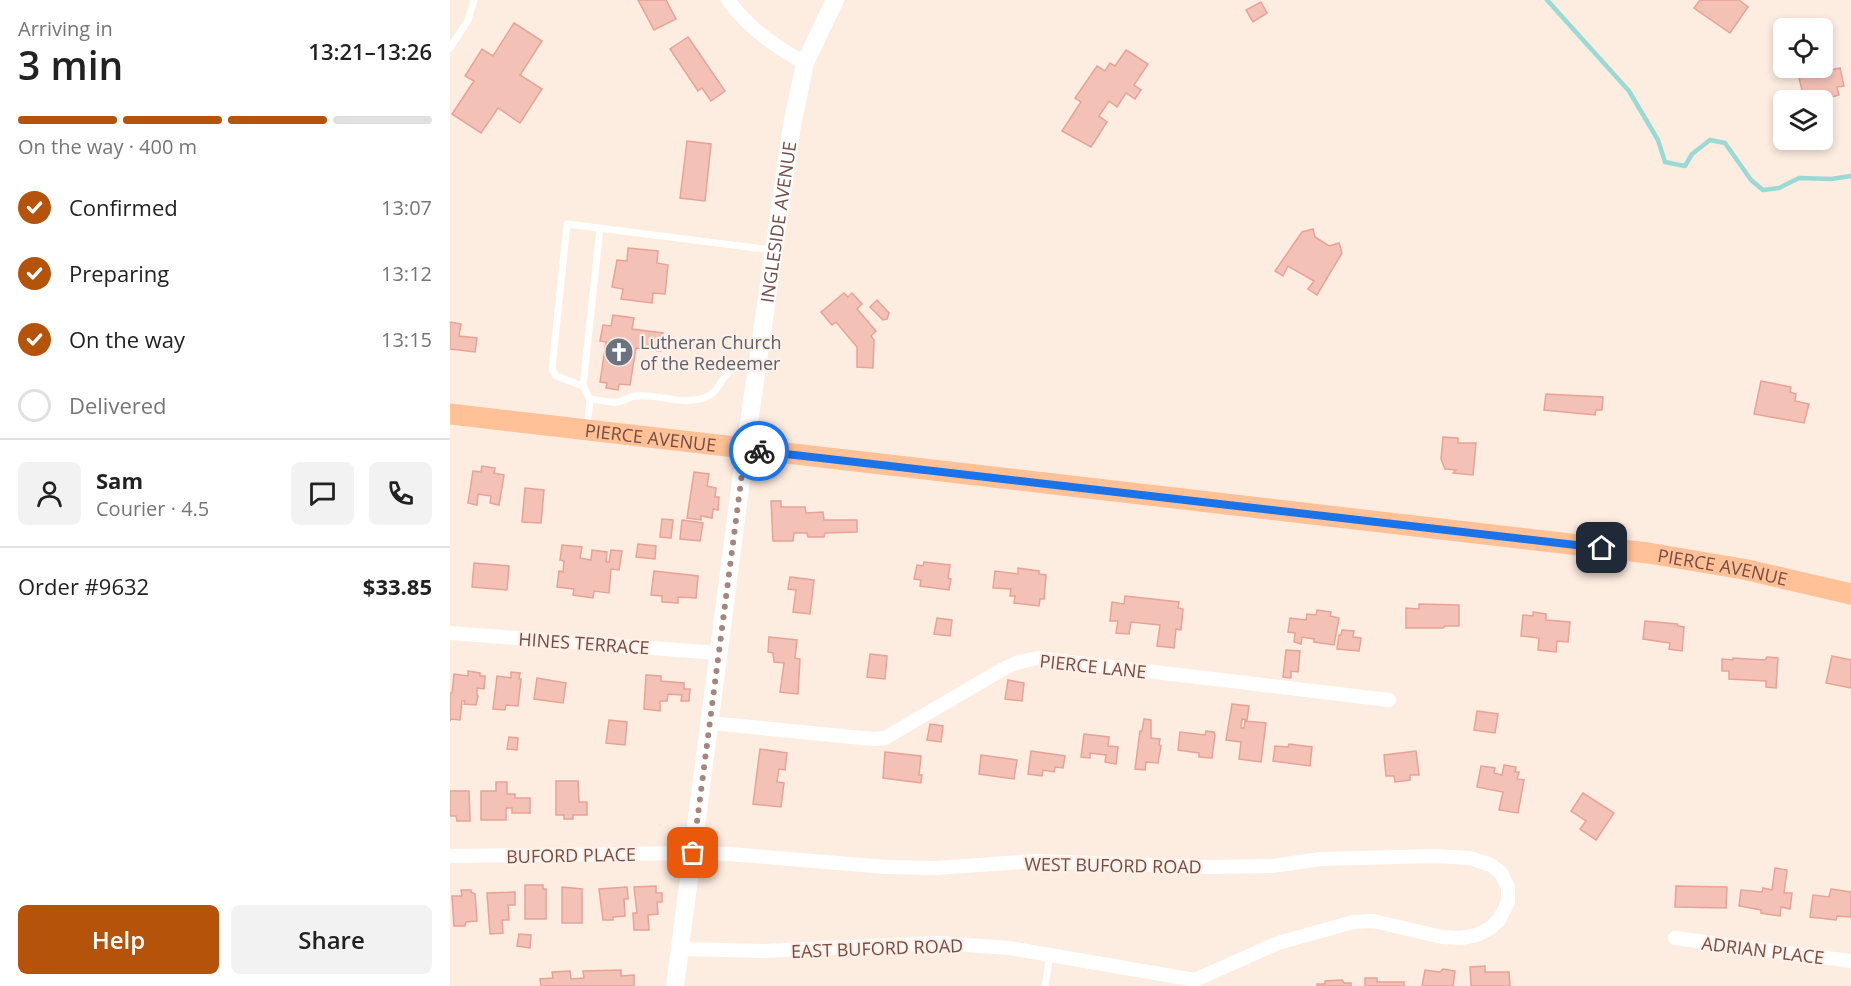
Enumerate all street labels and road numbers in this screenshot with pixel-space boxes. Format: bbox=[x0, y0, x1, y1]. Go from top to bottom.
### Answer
street label: INGLESIDE AVENUE bbox=[754, 140, 801, 304]
street label: PIERCE AVENUE bbox=[584, 418, 718, 457]
street label: PIERCE AVENUE bbox=[1656, 543, 1790, 591]
street label: HINES TERRACE bbox=[518, 626, 650, 660]
street label: PIERCE LANE bbox=[1038, 648, 1148, 684]
street label: BUFORD PLACE bbox=[506, 842, 636, 868]
street label: WEST BUFORD ROAD bbox=[1024, 851, 1202, 879]
street label: ADRIAN PLACE bbox=[1700, 931, 1826, 969]
street label: EAST BUFORD ROAD bbox=[790, 933, 964, 963]

